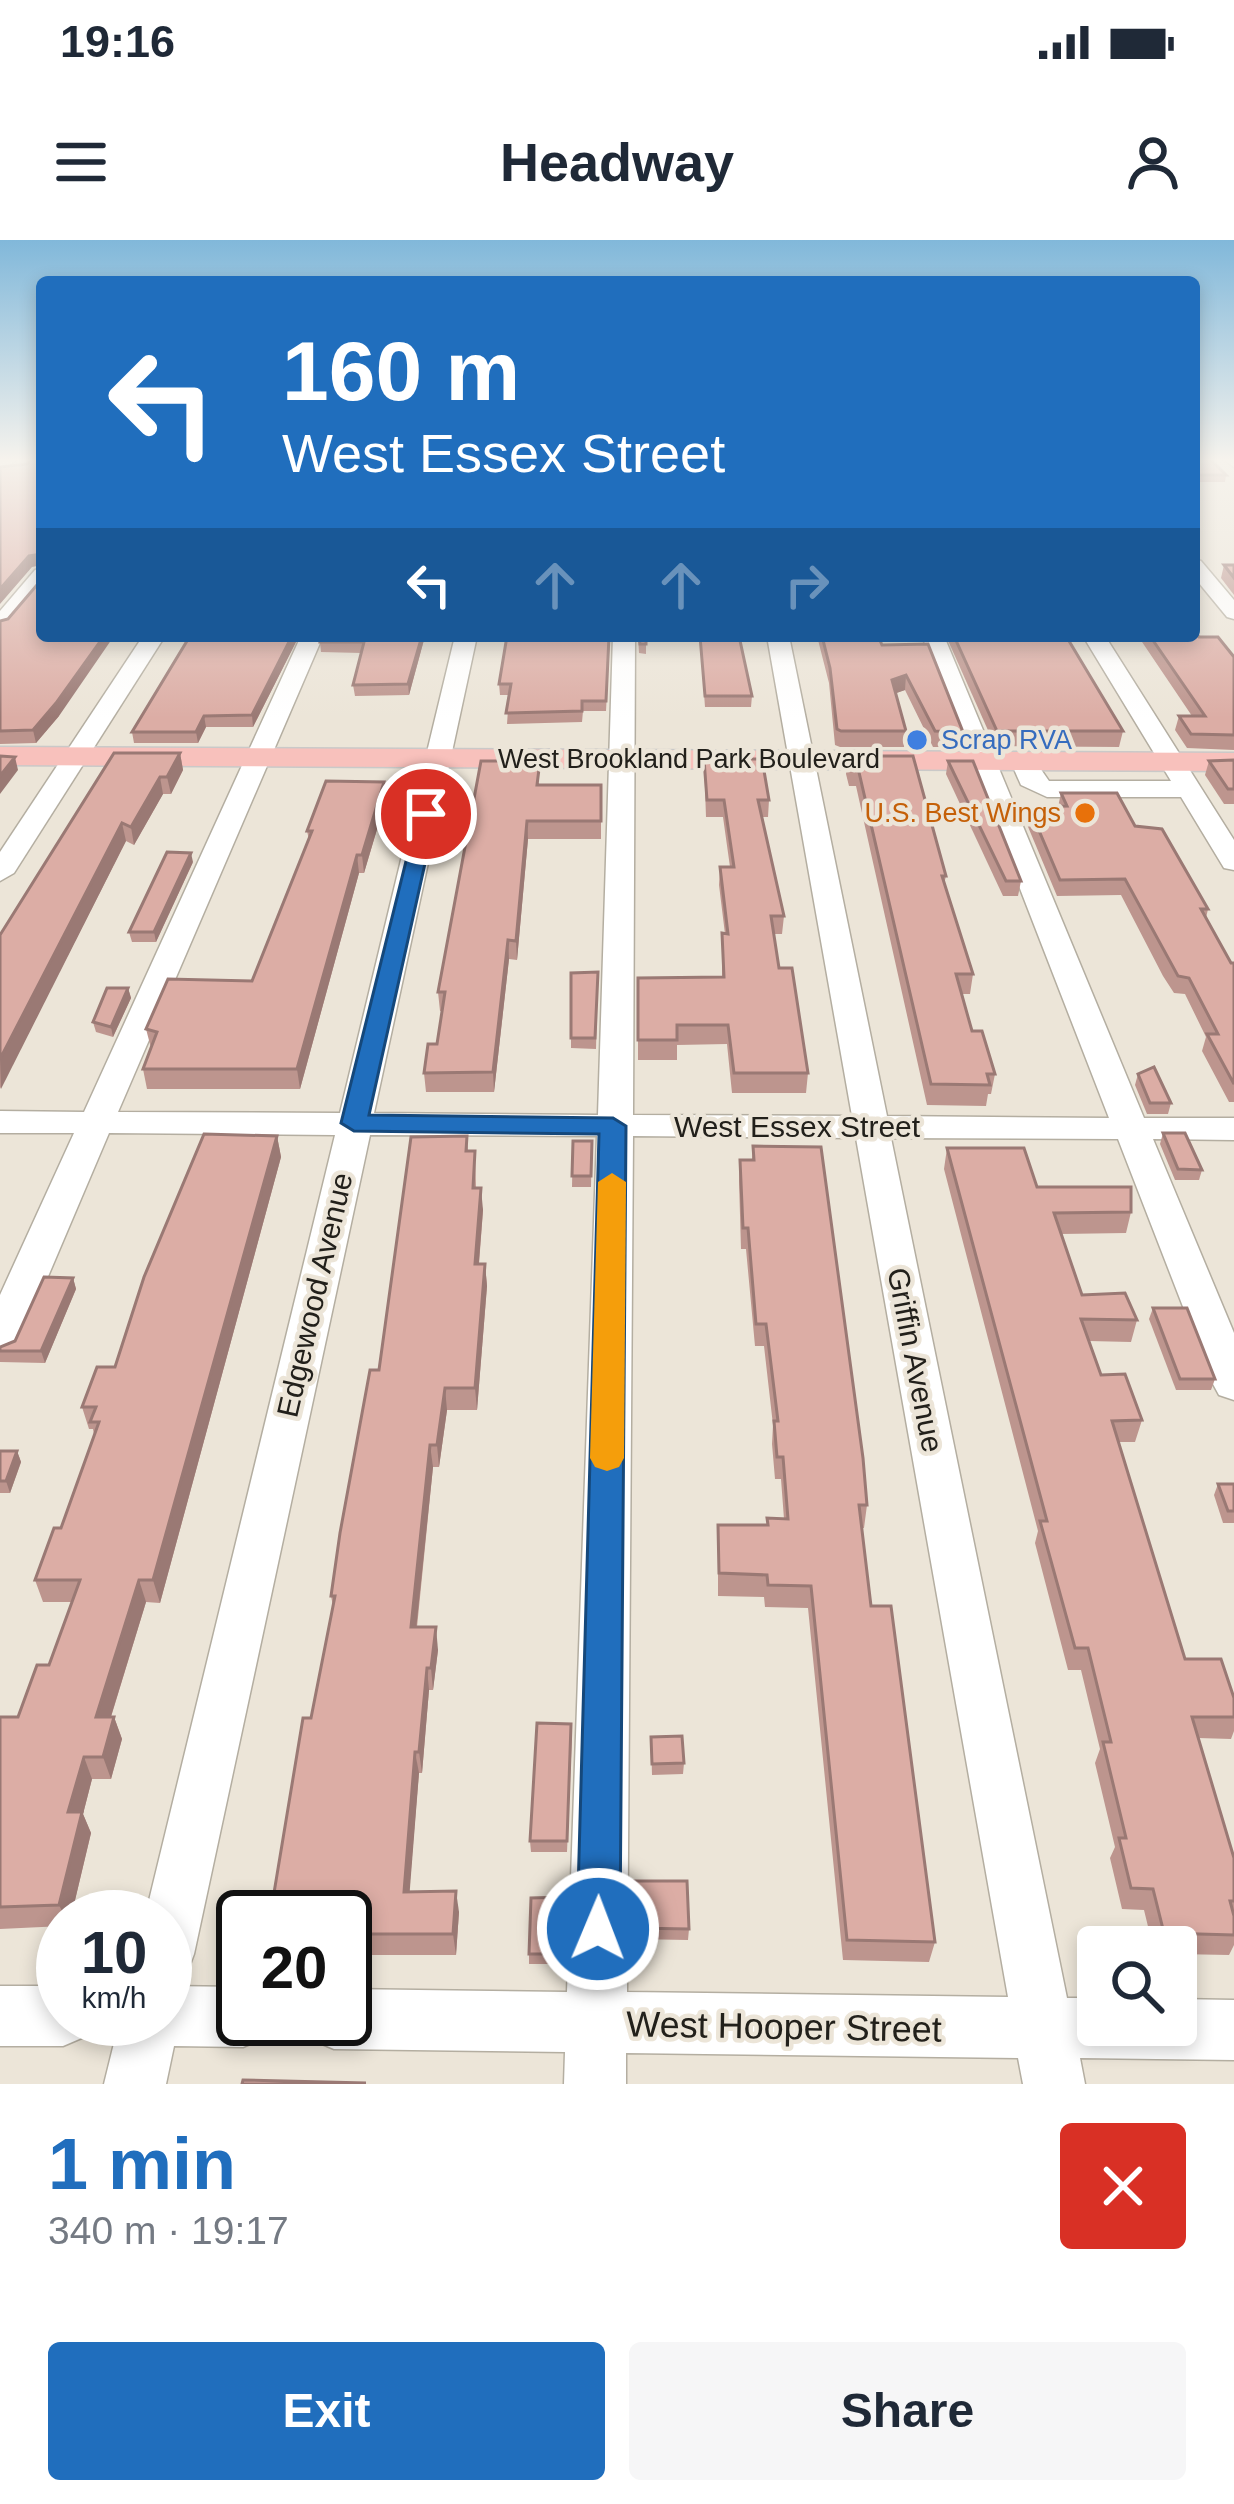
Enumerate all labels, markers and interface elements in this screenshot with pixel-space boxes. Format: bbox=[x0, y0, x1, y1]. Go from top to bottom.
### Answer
text: 19:16 bbox=[60, 16, 175, 67]
icon: menu bbox=[48, 129, 114, 195]
icon: person bbox=[1120, 129, 1186, 195]
text: Headway bbox=[500, 132, 734, 192]
icon: left bbox=[84, 324, 240, 480]
text: 160 m bbox=[282, 324, 520, 418]
text: West Essex Street bbox=[282, 423, 725, 483]
icon: left bbox=[396, 552, 462, 618]
icon: ahead bbox=[522, 552, 588, 618]
icon: ahead bbox=[648, 552, 714, 618]
icon: right bbox=[774, 552, 840, 618]
place label: Scrap RVA bbox=[941, 725, 1072, 755]
marker: Scrap RVA bbox=[904, 727, 930, 753]
street label: West Brookland Park Boulevard bbox=[498, 744, 880, 774]
pin bbox=[375, 763, 477, 865]
icon: arrive bbox=[393, 781, 459, 847]
place label: U.S. Best Wings bbox=[864, 798, 1061, 828]
marker: U.S. Best Wings bbox=[1072, 800, 1098, 826]
street label: West Essex Street bbox=[674, 1110, 921, 1143]
street label: Edgewood Avenue bbox=[270, 1170, 359, 1420]
street label: Griffin Avenue bbox=[881, 1265, 950, 1455]
position arrow bbox=[535, 1866, 661, 1992]
speed limit sign: 20 bbox=[216, 1890, 372, 2046]
text: 10 bbox=[81, 1919, 147, 1986]
map controls bbox=[1077, 1926, 1197, 2046]
button: search bbox=[1077, 1926, 1197, 2046]
text: km/h bbox=[81, 1981, 147, 2014]
street label: West Hooper Street bbox=[626, 2003, 942, 2050]
button: close bbox=[1060, 2123, 1186, 2249]
text: 1 min bbox=[48, 2124, 236, 2204]
text: 340 m · 19:17 bbox=[48, 2209, 289, 2252]
button: Exit bbox=[48, 2342, 605, 2480]
button: Share bbox=[629, 2342, 1186, 2480]

